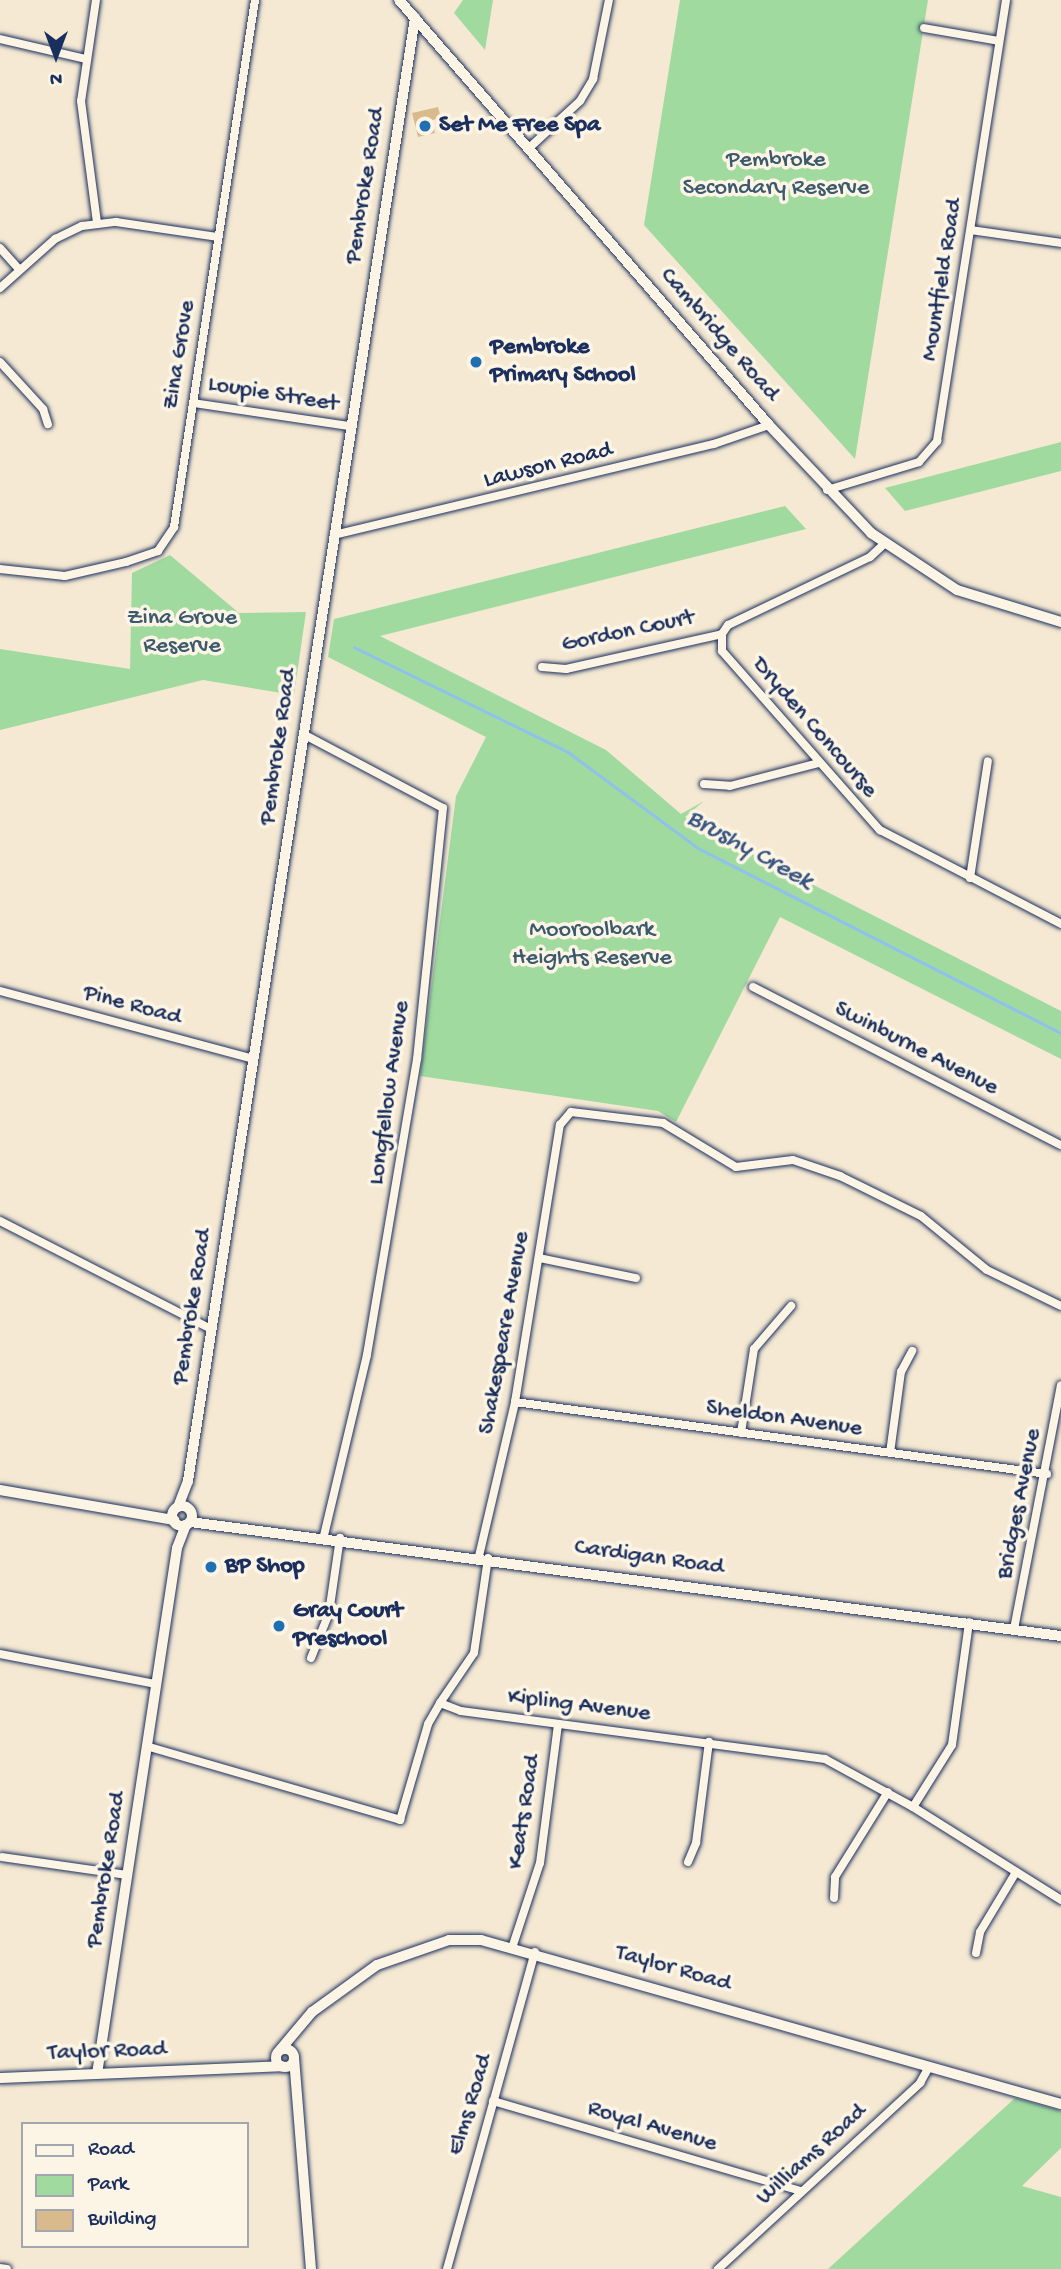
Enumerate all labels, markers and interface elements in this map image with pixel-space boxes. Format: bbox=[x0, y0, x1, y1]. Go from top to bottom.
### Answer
north arrow bbox=[21, 21, 91, 91]
text: N bbox=[50, 66, 62, 89]
street label: Pembroke Road bbox=[339, 106, 393, 266]
place label: Set Me Free Spa bbox=[439, 112, 600, 140]
marker: Set Me Free Spa bbox=[417, 118, 433, 134]
park label: Pembroke Secondary Reserve bbox=[683, 147, 869, 203]
street label: Mountfield Road bbox=[916, 197, 970, 363]
street label: Cambridge Road bbox=[653, 262, 785, 408]
street label: Zina Grove bbox=[157, 298, 203, 412]
place label: Pembroke Primary School bbox=[490, 334, 636, 390]
marker: Pembroke Primary School bbox=[468, 354, 484, 370]
street label: Loupie Street bbox=[206, 370, 340, 420]
street label: Lawson Road bbox=[481, 436, 615, 496]
street label: Gordon Court bbox=[559, 604, 697, 660]
park label: Zina Grove Reserve bbox=[127, 605, 237, 661]
street label: Dryden Concourse bbox=[745, 651, 883, 805]
street label: Pembroke Road bbox=[254, 667, 304, 827]
water label: Brushy Creek bbox=[681, 804, 817, 898]
park label: Mooroolbark Heights Reserve bbox=[512, 917, 672, 973]
street label: Pine Road bbox=[80, 979, 184, 1033]
street label: Swinburne Avenue bbox=[829, 995, 1003, 1103]
street label: Longfellow Avenue bbox=[363, 999, 417, 1187]
street label: Pembroke Road bbox=[166, 1227, 220, 1387]
street label: Shakespeare Avenue bbox=[473, 1229, 537, 1437]
street label: Sheldon Avenue bbox=[704, 1394, 864, 1444]
street label: Bridges Avenue bbox=[991, 1426, 1049, 1582]
street label: Cardigan Road bbox=[572, 1533, 726, 1583]
place label: BP Shop bbox=[225, 1553, 304, 1581]
marker: BP Shop bbox=[203, 1559, 219, 1575]
place label: Gray Court Preschool bbox=[293, 1598, 402, 1654]
marker: Gray Court Preschool bbox=[271, 1618, 287, 1634]
street label: Kipling Avenue bbox=[506, 1683, 652, 1729]
street label: Keats Road bbox=[502, 1753, 548, 1871]
street label: Pembroke Road bbox=[80, 1790, 134, 1950]
street label: Taylor Road bbox=[612, 1939, 734, 1999]
street label: Taylor Road bbox=[47, 2036, 167, 2068]
street label: Elms Road bbox=[442, 2051, 500, 2159]
street label: Royal Avenue bbox=[584, 2095, 720, 2159]
street label: Williams Road bbox=[751, 2098, 873, 2212]
legend bbox=[21, 2122, 248, 2248]
text: Road bbox=[88, 2138, 134, 2163]
text: Park bbox=[88, 2173, 128, 2198]
text: Building bbox=[88, 2208, 157, 2233]

